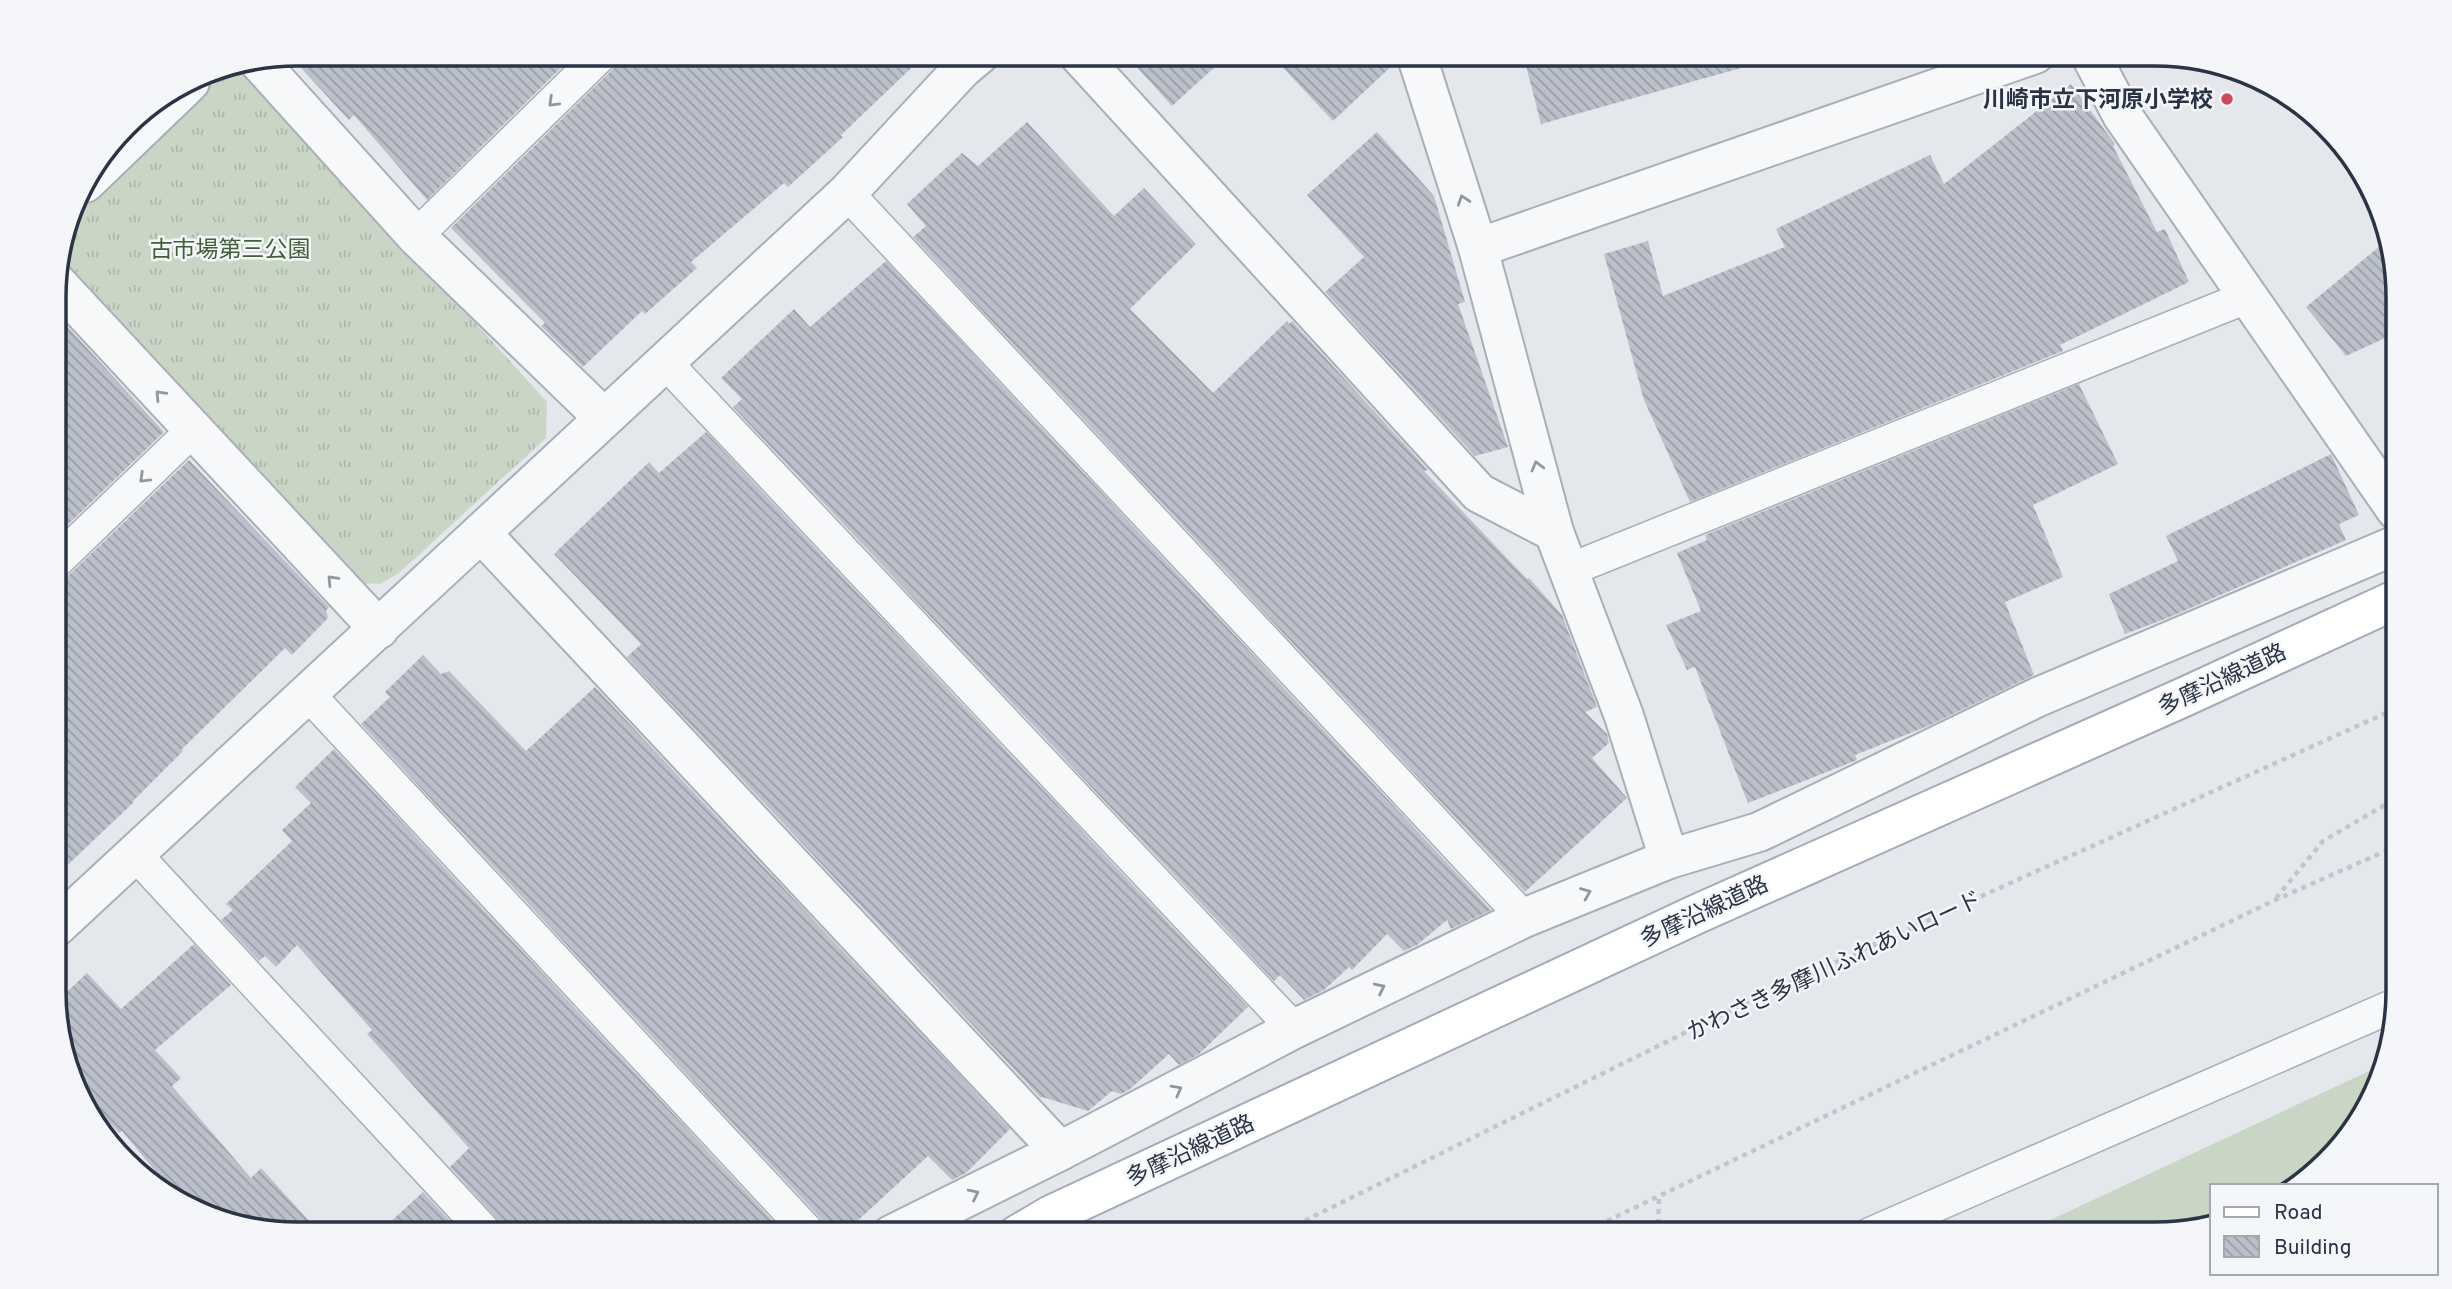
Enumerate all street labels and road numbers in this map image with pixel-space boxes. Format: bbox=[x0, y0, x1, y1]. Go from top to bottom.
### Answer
street label: 多摩沿線道路 bbox=[2154, 639, 2292, 724]
street label: 多摩沿線道路 bbox=[1636, 871, 1774, 956]
street label: かわさき多摩川ふれあいロード bbox=[1683, 886, 1987, 1048]
street label: 多摩沿線道路 bbox=[1122, 1110, 1260, 1195]

